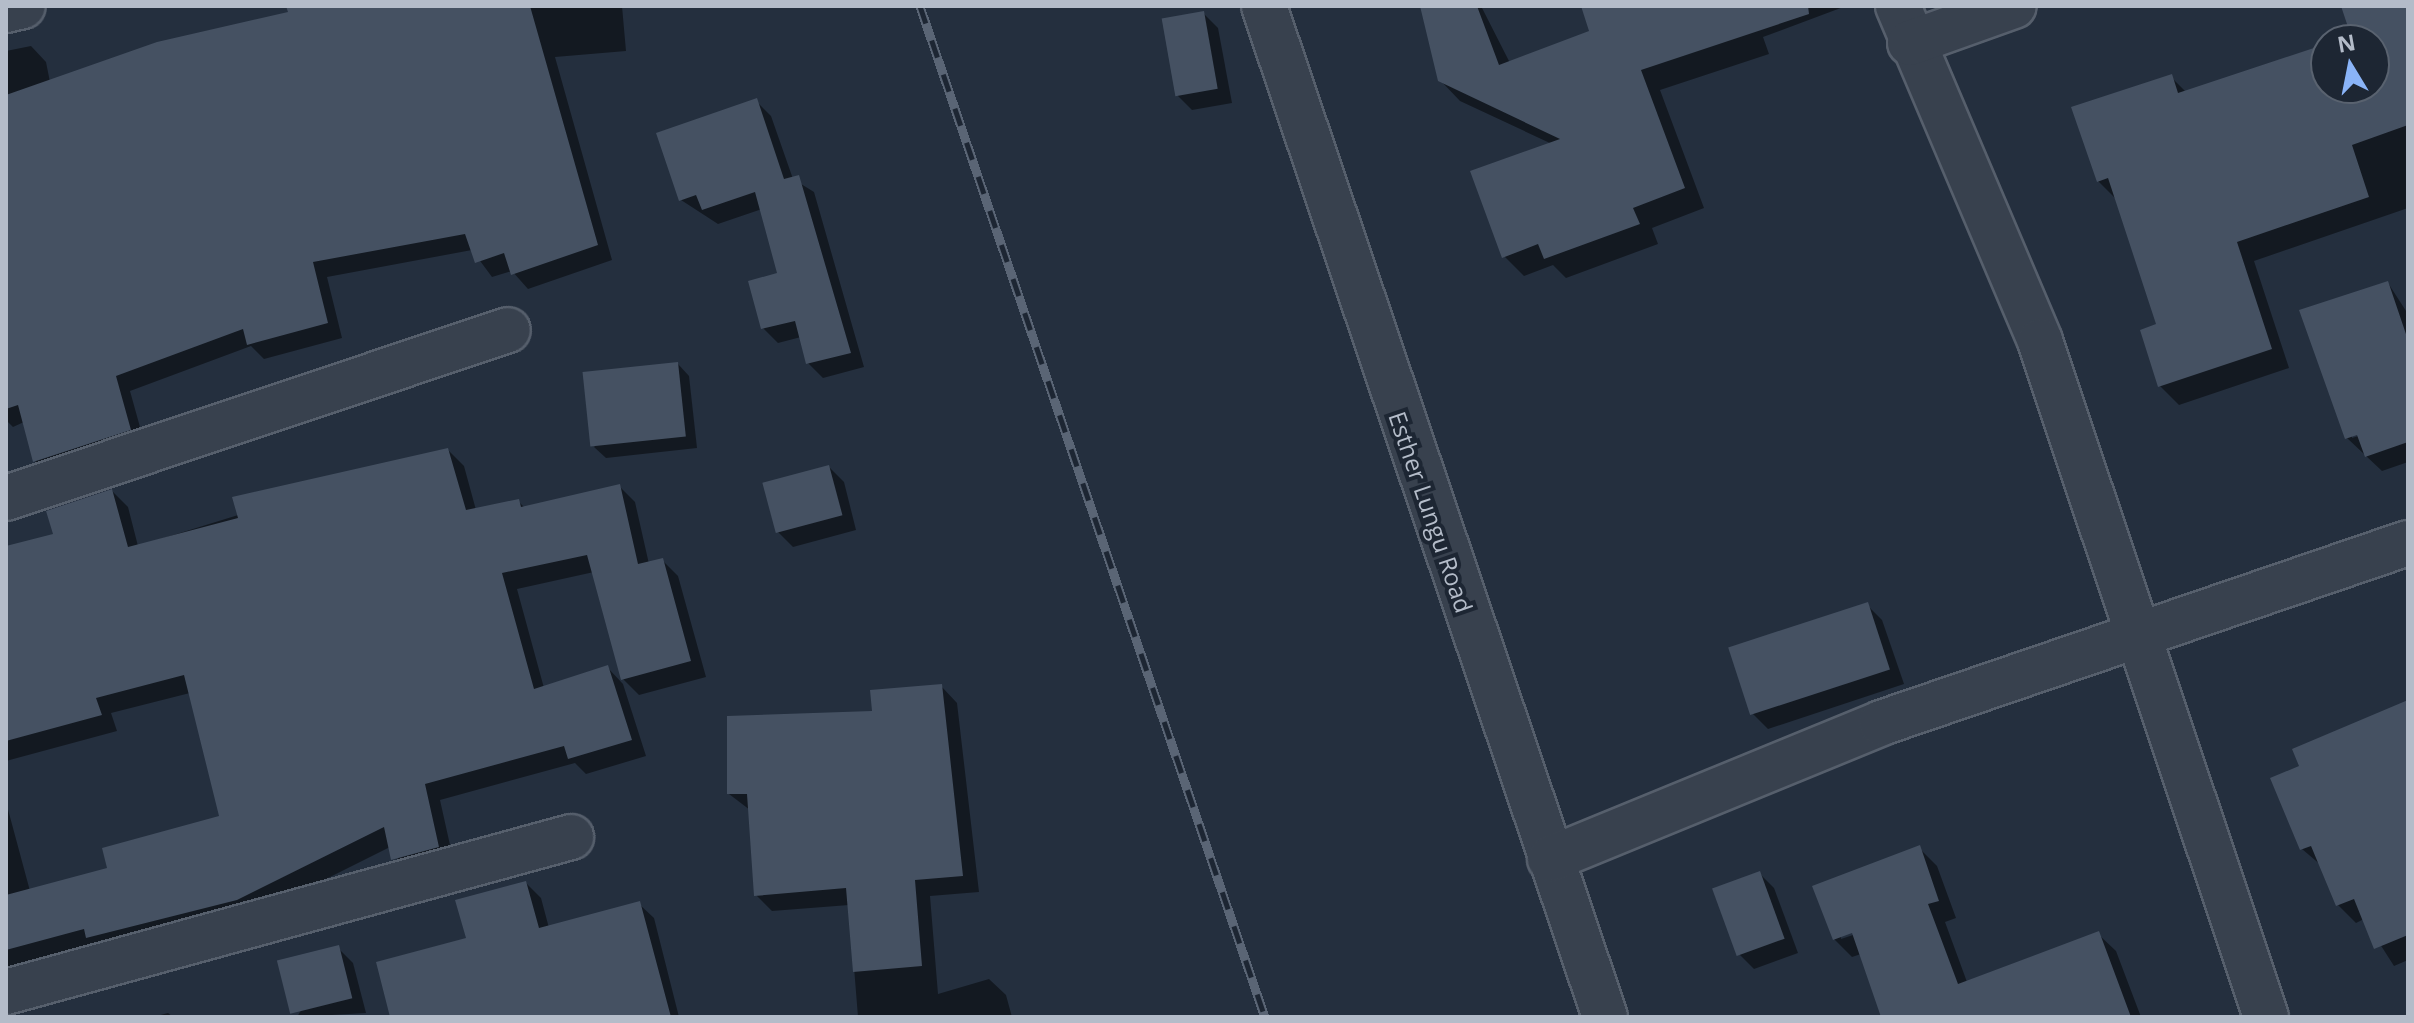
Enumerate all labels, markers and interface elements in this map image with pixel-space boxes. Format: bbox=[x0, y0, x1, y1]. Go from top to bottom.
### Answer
north arrow bbox=[2310, 24, 2390, 104]
text: N bbox=[2335, 26, 2358, 59]
street label: Esther Lungu Road bbox=[1383, 408, 1479, 616]

